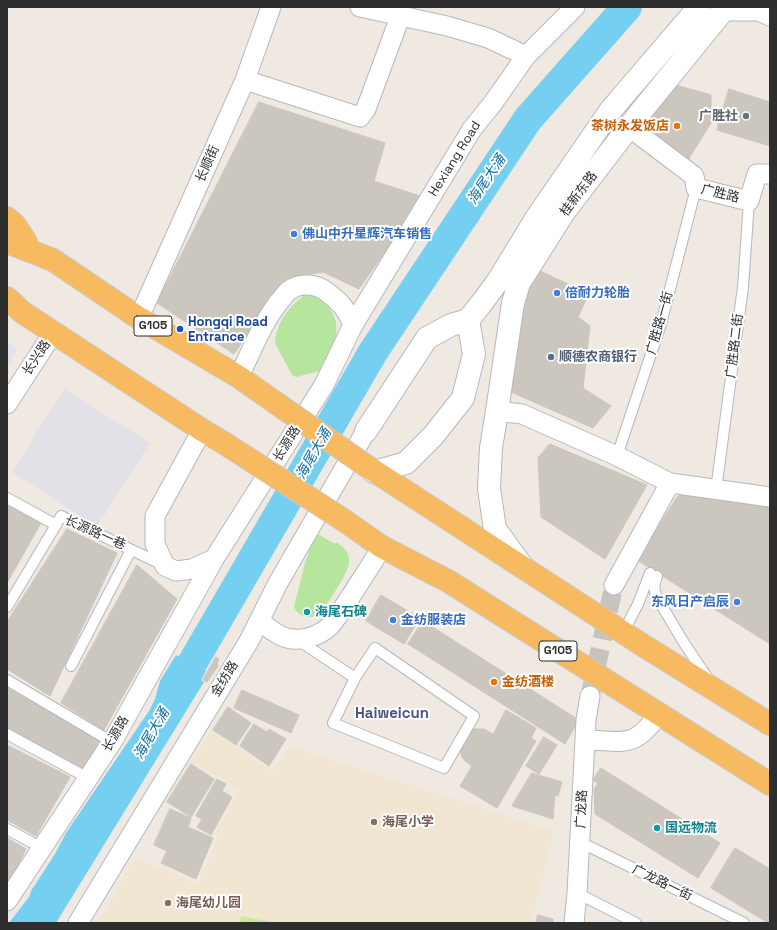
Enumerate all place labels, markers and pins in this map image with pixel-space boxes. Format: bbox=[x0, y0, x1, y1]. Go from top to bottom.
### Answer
place label: 广胜社 bbox=[699, 108, 738, 124]
marker: 广胜社 bbox=[741, 111, 751, 121]
place label: 茶树永发饭店 bbox=[591, 118, 669, 134]
marker: 茶树永发饭店 bbox=[672, 121, 682, 131]
place label: 佛山中升星辉汽车销售 bbox=[302, 226, 432, 242]
marker: 佛山中升星辉汽车销售 bbox=[289, 229, 299, 239]
place label: 倍耐力轮胎 bbox=[565, 285, 630, 301]
marker: 倍耐力轮胎 bbox=[552, 288, 562, 298]
place label: Hongqi Road Entrance bbox=[188, 314, 268, 345]
marker: Hongqi Road Entrance bbox=[175, 324, 185, 334]
place label: 顺德农商银行 bbox=[559, 349, 637, 365]
marker: 顺德农商银行 bbox=[546, 352, 556, 362]
place label: 东风日产启辰 bbox=[651, 594, 729, 610]
marker: 东风日产启辰 bbox=[732, 597, 742, 607]
place label: 海尾石碑 bbox=[315, 604, 367, 620]
marker: 海尾石碑 bbox=[302, 607, 312, 617]
place label: 金纺服装店 bbox=[401, 612, 466, 628]
marker: 金纺服装店 bbox=[388, 615, 398, 625]
place label: 金纺酒楼 bbox=[502, 674, 554, 690]
marker: 金纺酒楼 bbox=[489, 677, 499, 687]
place label: 海尾小学 bbox=[382, 814, 434, 830]
marker: 海尾小学 bbox=[369, 817, 379, 827]
place label: 国远物流 bbox=[665, 820, 717, 836]
marker: 国远物流 bbox=[652, 823, 662, 833]
place label: 海尾幼儿园 bbox=[176, 895, 241, 911]
marker: 海尾幼儿园 bbox=[163, 898, 173, 908]

